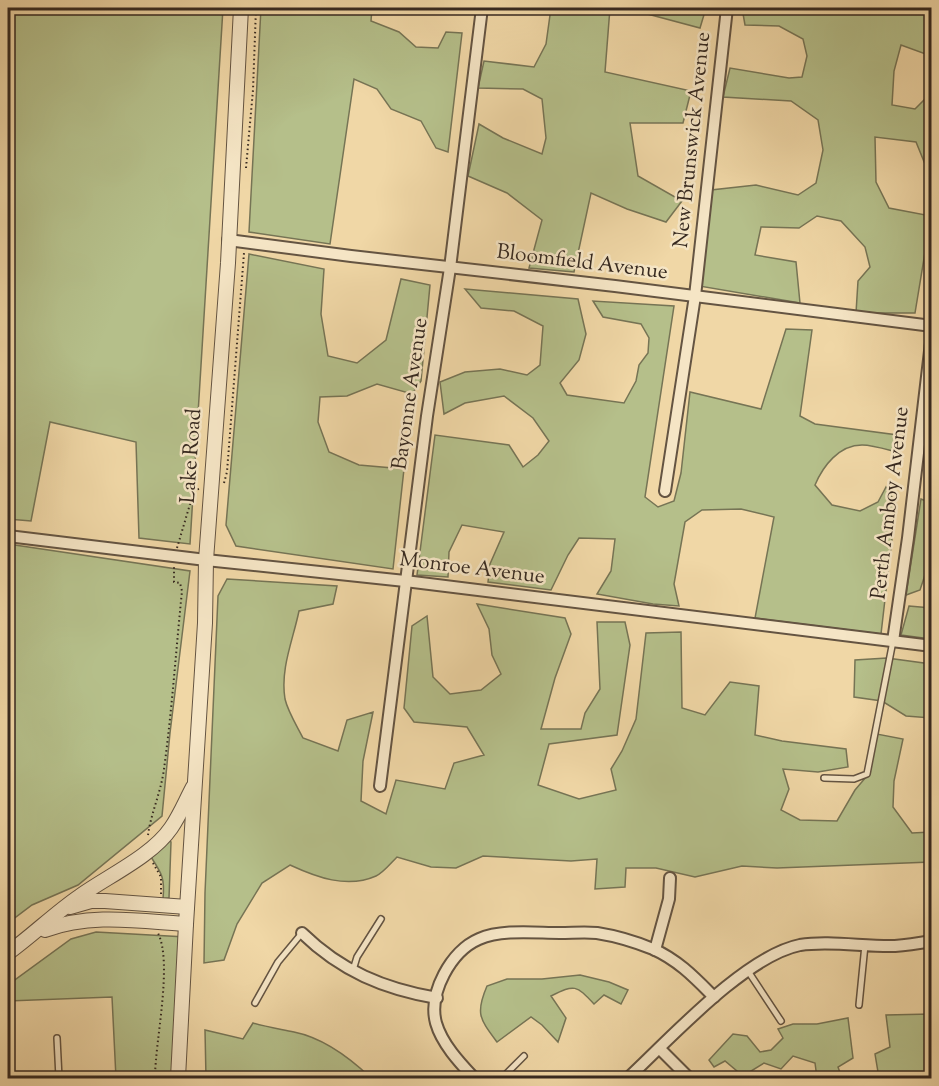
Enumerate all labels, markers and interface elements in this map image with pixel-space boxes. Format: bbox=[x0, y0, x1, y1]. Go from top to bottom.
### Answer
street label: New Brunswick Avenue bbox=[667, 31, 719, 249]
street label: Bloomfield Avenue bbox=[495, 238, 669, 288]
street label: Bayonne Avenue bbox=[385, 316, 437, 472]
street label: Perth Amboy Avenue bbox=[864, 405, 918, 601]
street label: Lake Road bbox=[174, 408, 210, 504]
street label: Monroe Avenue bbox=[397, 545, 547, 593]

